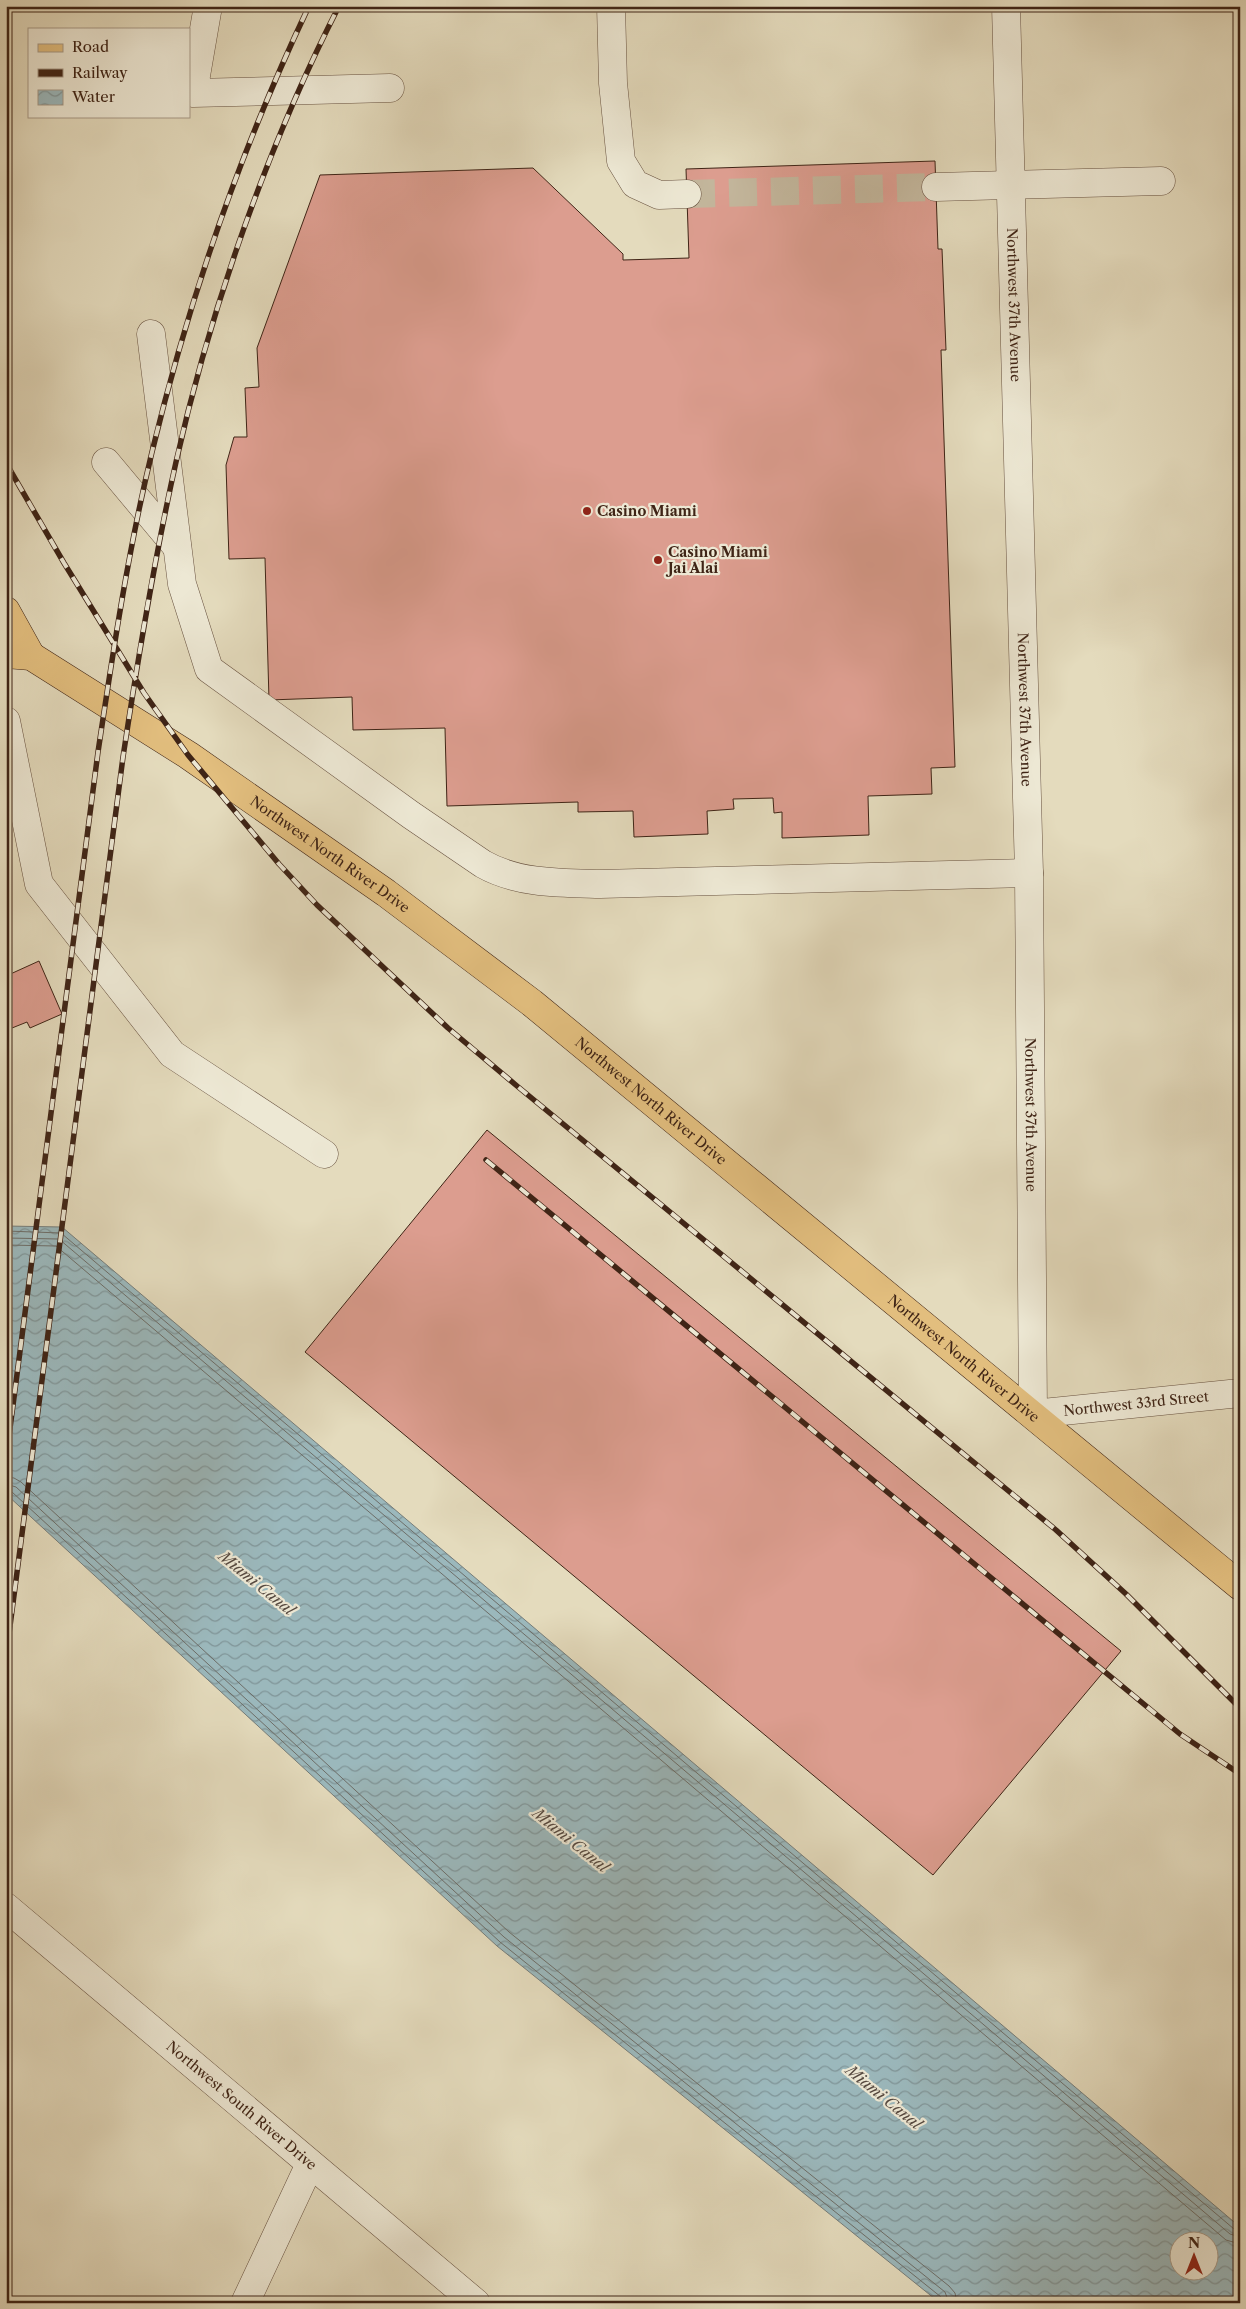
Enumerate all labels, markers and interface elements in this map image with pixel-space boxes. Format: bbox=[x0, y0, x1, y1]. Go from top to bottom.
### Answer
legend bbox=[28, 28, 190, 118]
text: Road bbox=[72, 37, 109, 56]
text: Railway bbox=[72, 63, 128, 82]
text: Water bbox=[71, 87, 116, 106]
street label: Northwest 37th Avenue bbox=[1003, 228, 1025, 382]
place label: Casino Miami bbox=[597, 502, 697, 520]
marker: Casino Miami bbox=[581, 505, 593, 517]
place label: Casino Miami Jai Alai bbox=[665, 543, 768, 577]
marker: Casino Miami Jai Alai bbox=[652, 554, 664, 566]
street label: Northwest 37th Avenue bbox=[1014, 632, 1036, 787]
street label: Northwest North River Drive bbox=[247, 792, 414, 917]
street label: Northwest North River Drive bbox=[571, 1033, 731, 1169]
street label: Northwest 37th Avenue bbox=[1021, 1038, 1040, 1192]
street label: Northwest North River Drive bbox=[884, 1291, 1043, 1426]
street label: Northwest 33rd Street bbox=[1063, 1387, 1210, 1420]
water label: Miami Canal bbox=[214, 1545, 300, 1621]
water label: Miami Canal bbox=[528, 1802, 614, 1878]
street label: Northwest South River Drive bbox=[163, 2037, 321, 2174]
water label: Miami Canal bbox=[841, 2059, 927, 2135]
north arrow bbox=[1168, 2232, 1218, 2282]
text: N bbox=[1188, 2234, 1200, 2252]

